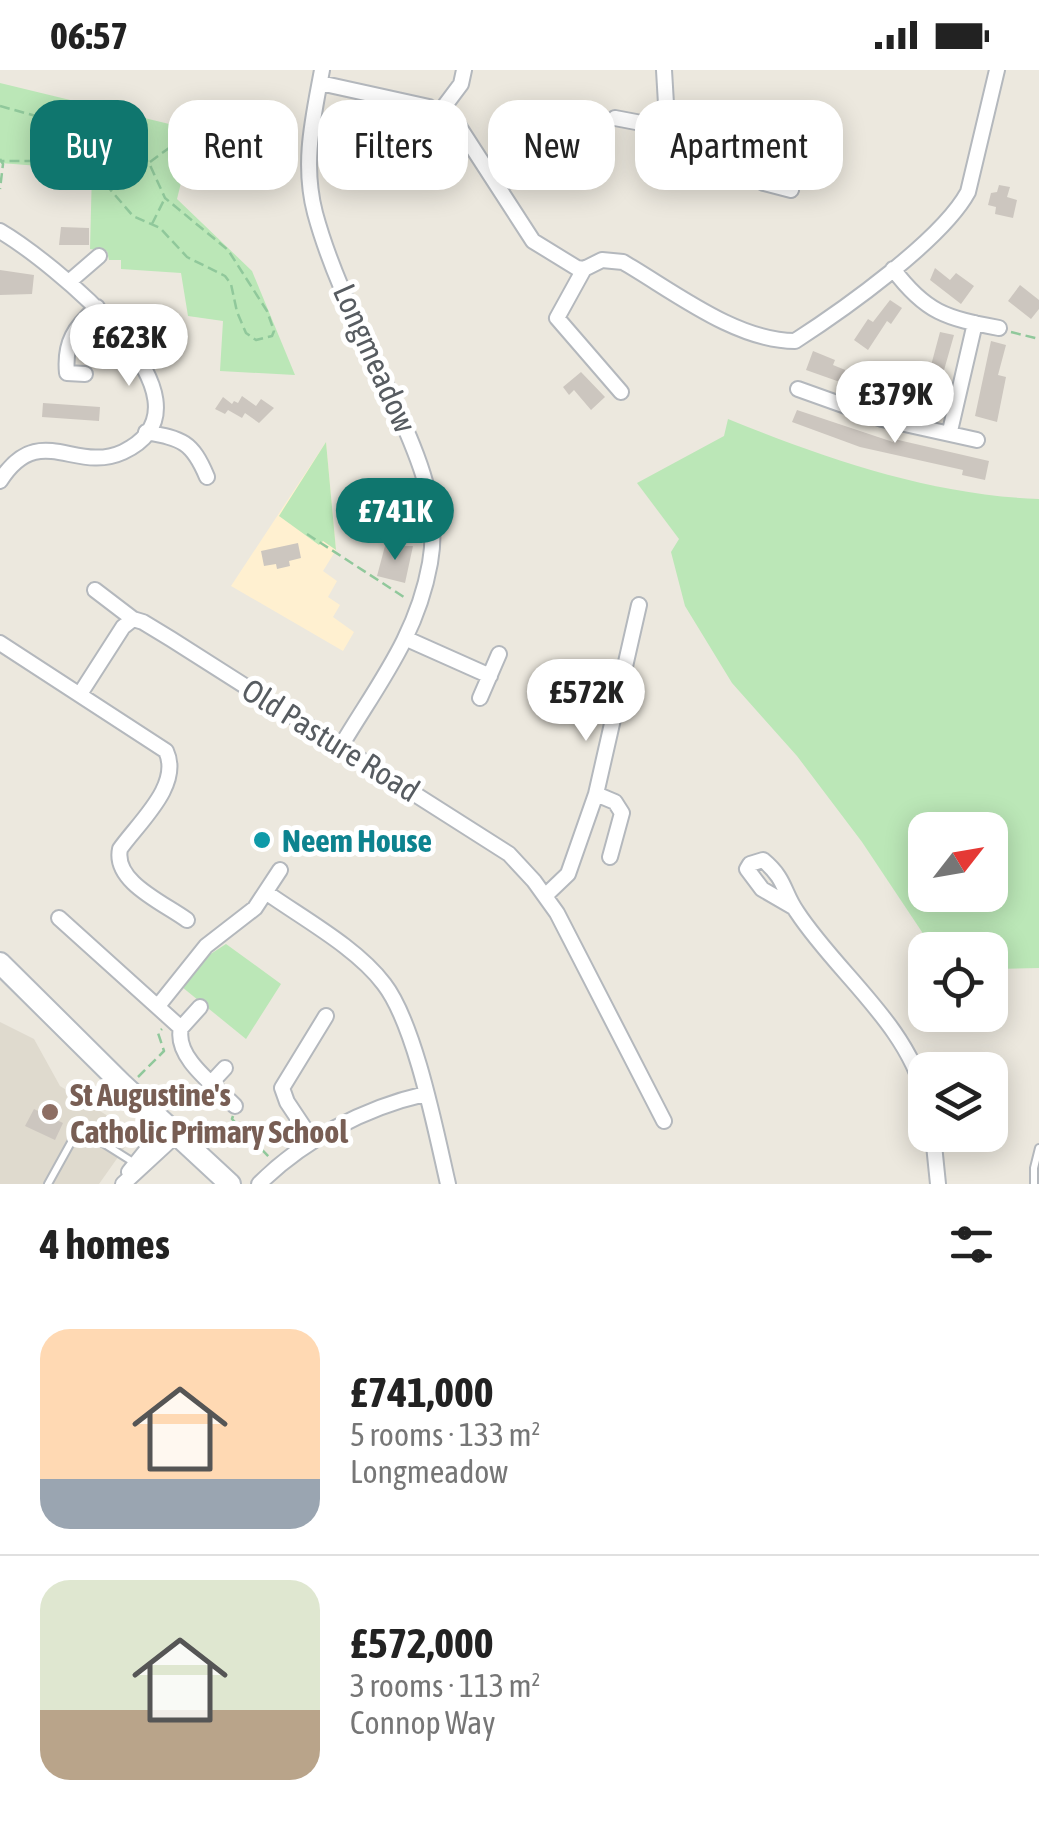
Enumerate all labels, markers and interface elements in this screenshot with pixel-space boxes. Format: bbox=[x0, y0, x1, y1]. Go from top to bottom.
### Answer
text: 06:57 bbox=[50, 14, 128, 57]
chip: Buy bbox=[30, 100, 148, 190]
chip: Rent bbox=[168, 100, 298, 190]
chip: Filters bbox=[318, 100, 468, 190]
chip: New bbox=[488, 100, 615, 190]
chip: Apartment bbox=[635, 100, 843, 190]
street label: Longmeadow bbox=[326, 278, 424, 438]
pin: £623K bbox=[59, 304, 199, 389]
text: £623K bbox=[92, 318, 166, 355]
pin: £379K bbox=[825, 361, 965, 446]
text: £379K bbox=[858, 375, 932, 412]
pin: £741K bbox=[325, 478, 465, 563]
text: £741K bbox=[358, 492, 432, 529]
pin: £572K bbox=[516, 659, 656, 744]
street label: Old Pasture Road bbox=[236, 671, 426, 809]
text: £572K bbox=[549, 673, 623, 710]
north arrow bbox=[908, 812, 1008, 912]
map controls bbox=[908, 812, 1008, 1152]
place label: Neem House bbox=[282, 822, 432, 859]
marker: Neem House bbox=[251, 829, 273, 851]
button: locate bbox=[908, 932, 1008, 1032]
button: layers bbox=[908, 1052, 1008, 1152]
place label: St Augustine's Catholic Primary School bbox=[70, 1076, 348, 1150]
marker: St Augustine's Catholic Primary School bbox=[39, 1101, 61, 1123]
icon: filters bbox=[944, 1217, 999, 1272]
text: 4 homes bbox=[40, 1220, 170, 1268]
text: £741,000 bbox=[350, 1368, 494, 1416]
icon: home bbox=[120, 1369, 240, 1489]
text: 5 rooms · 133 m² bbox=[350, 1416, 540, 1453]
text: Longmeadow bbox=[350, 1453, 508, 1490]
text: £572,000 bbox=[350, 1619, 494, 1667]
icon: home bbox=[120, 1620, 240, 1740]
text: 3 rooms · 113 m² bbox=[350, 1667, 540, 1704]
text: Connop Way bbox=[350, 1704, 495, 1741]

